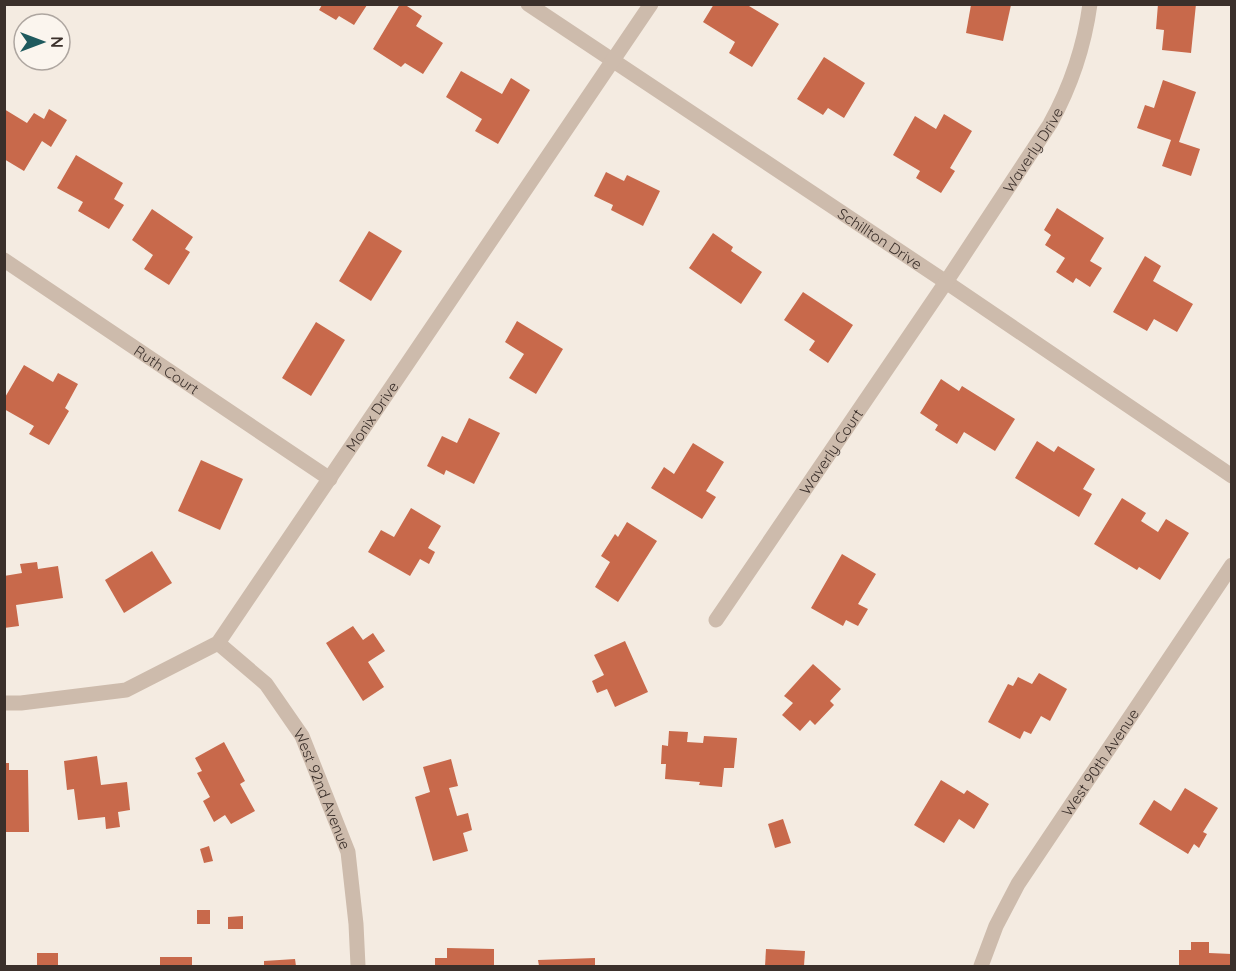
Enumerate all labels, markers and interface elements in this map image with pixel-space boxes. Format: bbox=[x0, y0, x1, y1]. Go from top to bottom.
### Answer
north arrow bbox=[12, 12, 72, 72]
text: N bbox=[47, 36, 67, 48]
street label: Waverly Drive bbox=[998, 104, 1067, 196]
street label: Schillton Drive bbox=[834, 203, 926, 273]
street label: Ruth Court bbox=[130, 341, 203, 398]
street label: Monix Drive bbox=[341, 377, 402, 455]
street label: Waverly Court bbox=[795, 405, 867, 498]
street label: West 90th Avenue bbox=[1057, 705, 1143, 819]
street label: West 92nd Avenue bbox=[290, 724, 355, 852]

